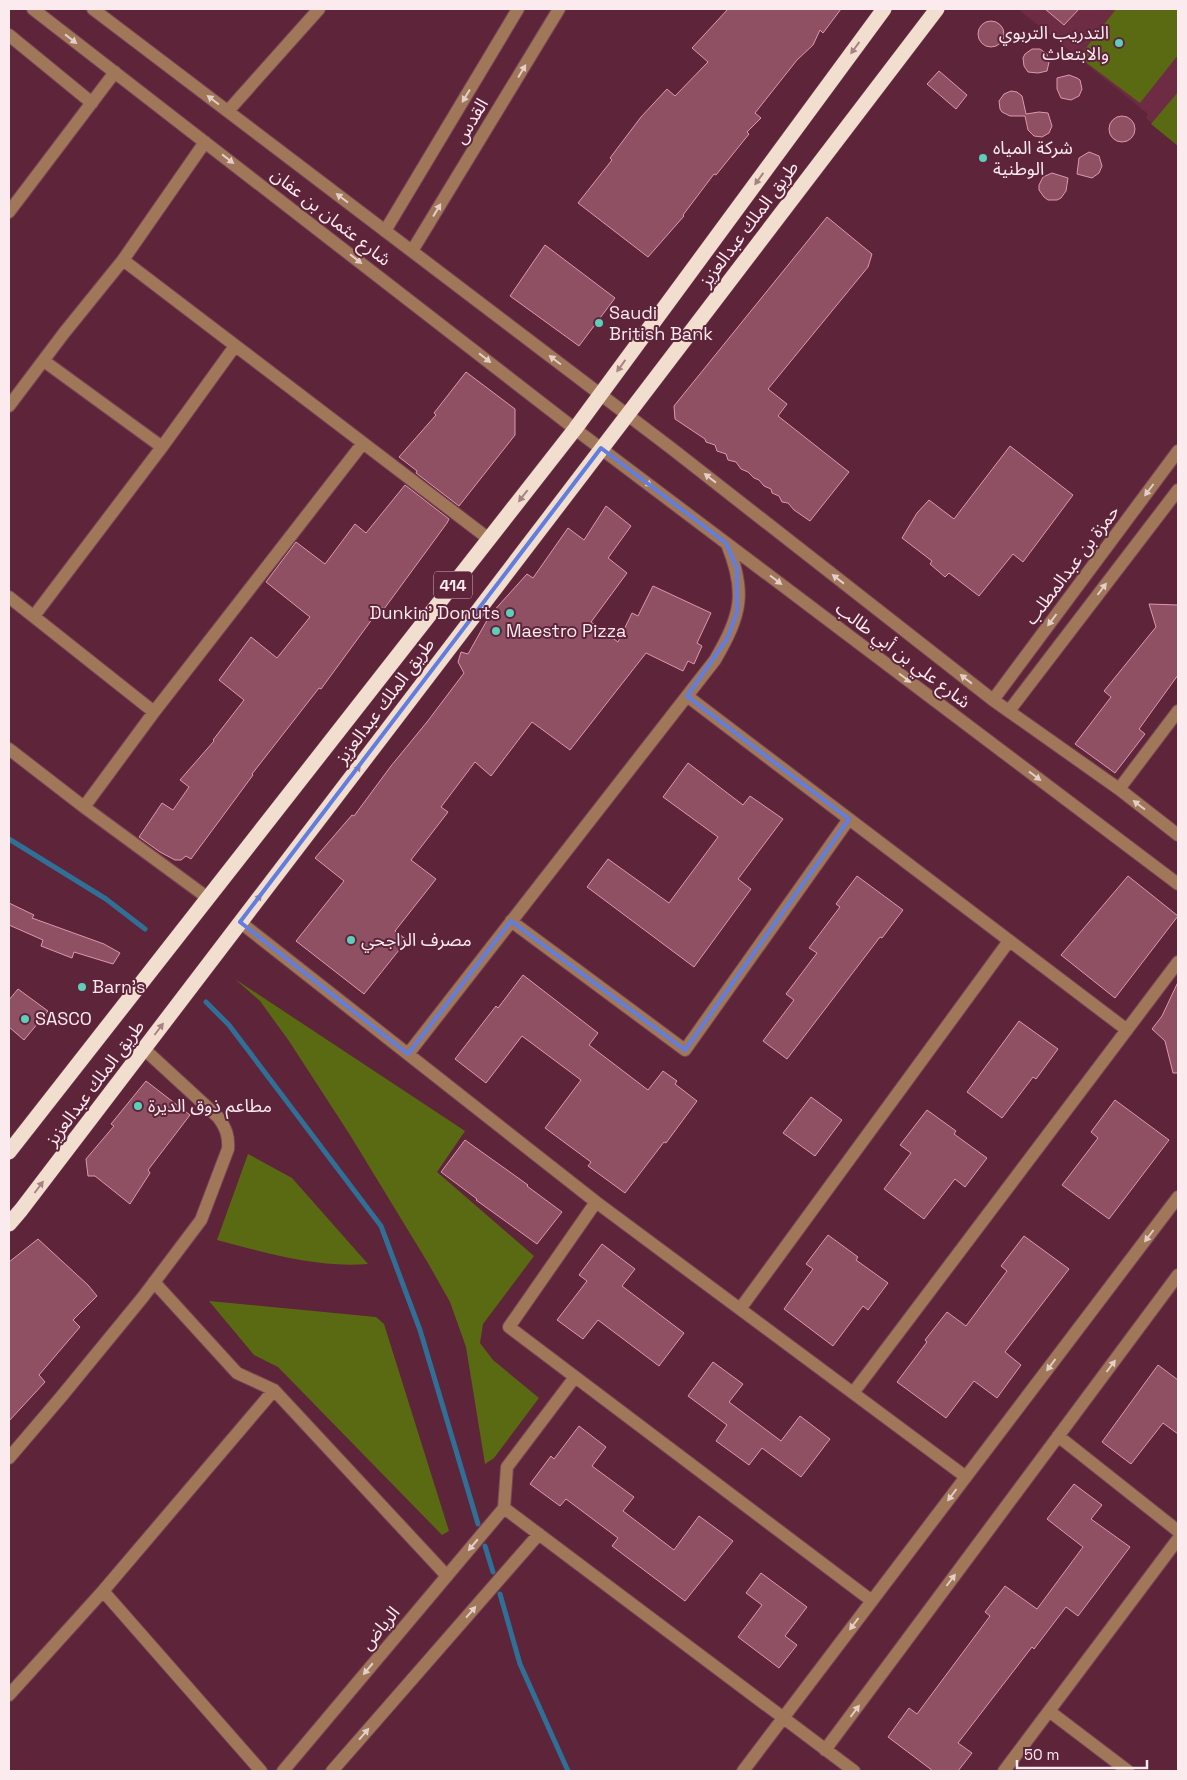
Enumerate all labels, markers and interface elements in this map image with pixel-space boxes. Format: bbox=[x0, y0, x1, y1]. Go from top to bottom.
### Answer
place label: التدريب التربوي والابتعاث bbox=[999, 21, 1109, 65]
one-way arrow bbox=[65, 33, 78, 44]
marker: التدريب التربوي والابتعاث bbox=[1113, 37, 1125, 49]
one-way arrow bbox=[850, 41, 860, 55]
one-way arrow bbox=[517, 64, 526, 77]
one-way arrow bbox=[462, 89, 471, 102]
street label: القدس bbox=[448, 94, 493, 148]
one-way arrow bbox=[206, 95, 220, 105]
place label: شركة المياه الوطنية bbox=[993, 136, 1073, 180]
marker: شركة المياه الوطنية bbox=[977, 152, 989, 164]
one-way arrow bbox=[221, 154, 234, 165]
street label: طريق الملك عبدالعزيز bbox=[693, 156, 803, 292]
street label: شارع عثمان بن عفان bbox=[265, 163, 396, 273]
one-way arrow bbox=[753, 172, 764, 185]
one-way arrow bbox=[335, 193, 349, 203]
one-way arrow bbox=[433, 203, 442, 216]
one-way arrow bbox=[349, 254, 363, 264]
place label: Saudi British Bank bbox=[609, 301, 713, 345]
marker: Saudi British Bank bbox=[593, 317, 605, 329]
one-way arrow bbox=[478, 353, 491, 364]
one-way arrow bbox=[548, 355, 562, 365]
one-way arrow bbox=[616, 359, 626, 373]
one-way arrow bbox=[703, 473, 716, 484]
one-way arrow bbox=[639, 477, 653, 487]
one-way arrow bbox=[1144, 483, 1154, 497]
one-way arrow bbox=[517, 489, 528, 502]
street label: حمزة بن عبدالمطلب bbox=[1019, 500, 1124, 629]
road number: 414 bbox=[434, 572, 472, 598]
one-way arrow bbox=[831, 573, 844, 584]
one-way arrow bbox=[769, 575, 782, 586]
one-way arrow bbox=[1097, 583, 1108, 596]
street label: شارع علي بن أبي طالب bbox=[829, 596, 975, 715]
place label: Dunkin' Donuts bbox=[370, 601, 500, 624]
marker: Dunkin' Donuts bbox=[504, 607, 516, 619]
one-way arrow bbox=[1047, 613, 1057, 627]
place label: Maestro Pizza bbox=[506, 619, 626, 642]
marker: Maestro Pizza bbox=[490, 625, 502, 637]
street label: طريق الملك عبدالعزيز bbox=[329, 633, 439, 769]
one-way arrow bbox=[898, 673, 912, 683]
one-way arrow bbox=[959, 673, 972, 684]
one-way arrow bbox=[351, 764, 361, 778]
one-way arrow bbox=[1028, 771, 1042, 781]
one-way arrow bbox=[1132, 800, 1146, 810]
one-way arrow bbox=[252, 894, 263, 907]
place label: مصرف الراجحي bbox=[361, 928, 472, 953]
marker: مصرف الراجحي bbox=[345, 934, 357, 946]
place label: Barn's bbox=[92, 975, 145, 998]
marker: Barn's bbox=[76, 981, 88, 993]
place label: SASCO bbox=[35, 1007, 92, 1030]
marker: SASCO bbox=[19, 1013, 31, 1025]
street label: طريق الملك عبدالعزيز bbox=[39, 1015, 149, 1151]
one-way arrow bbox=[154, 1022, 164, 1036]
place label: مطاعم ذوق الديرة bbox=[148, 1094, 272, 1119]
marker: مطاعم ذوق الديرة bbox=[132, 1100, 144, 1112]
one-way arrow bbox=[34, 1180, 45, 1193]
one-way arrow bbox=[1143, 1229, 1154, 1242]
one-way arrow bbox=[1045, 1358, 1056, 1371]
one-way arrow bbox=[1106, 1359, 1116, 1373]
one-way arrow bbox=[947, 1488, 958, 1501]
one-way arrow bbox=[467, 1538, 478, 1551]
one-way arrow bbox=[946, 1574, 957, 1587]
street label: الرياض bbox=[355, 1601, 404, 1654]
one-way arrow bbox=[465, 1606, 477, 1618]
one-way arrow bbox=[849, 1617, 859, 1631]
one-way arrow bbox=[363, 1663, 374, 1676]
one-way arrow bbox=[849, 1705, 860, 1718]
one-way arrow bbox=[359, 1728, 370, 1741]
scale bar bbox=[1017, 1738, 1147, 1770]
text: 50 m bbox=[1024, 1745, 1059, 1764]

